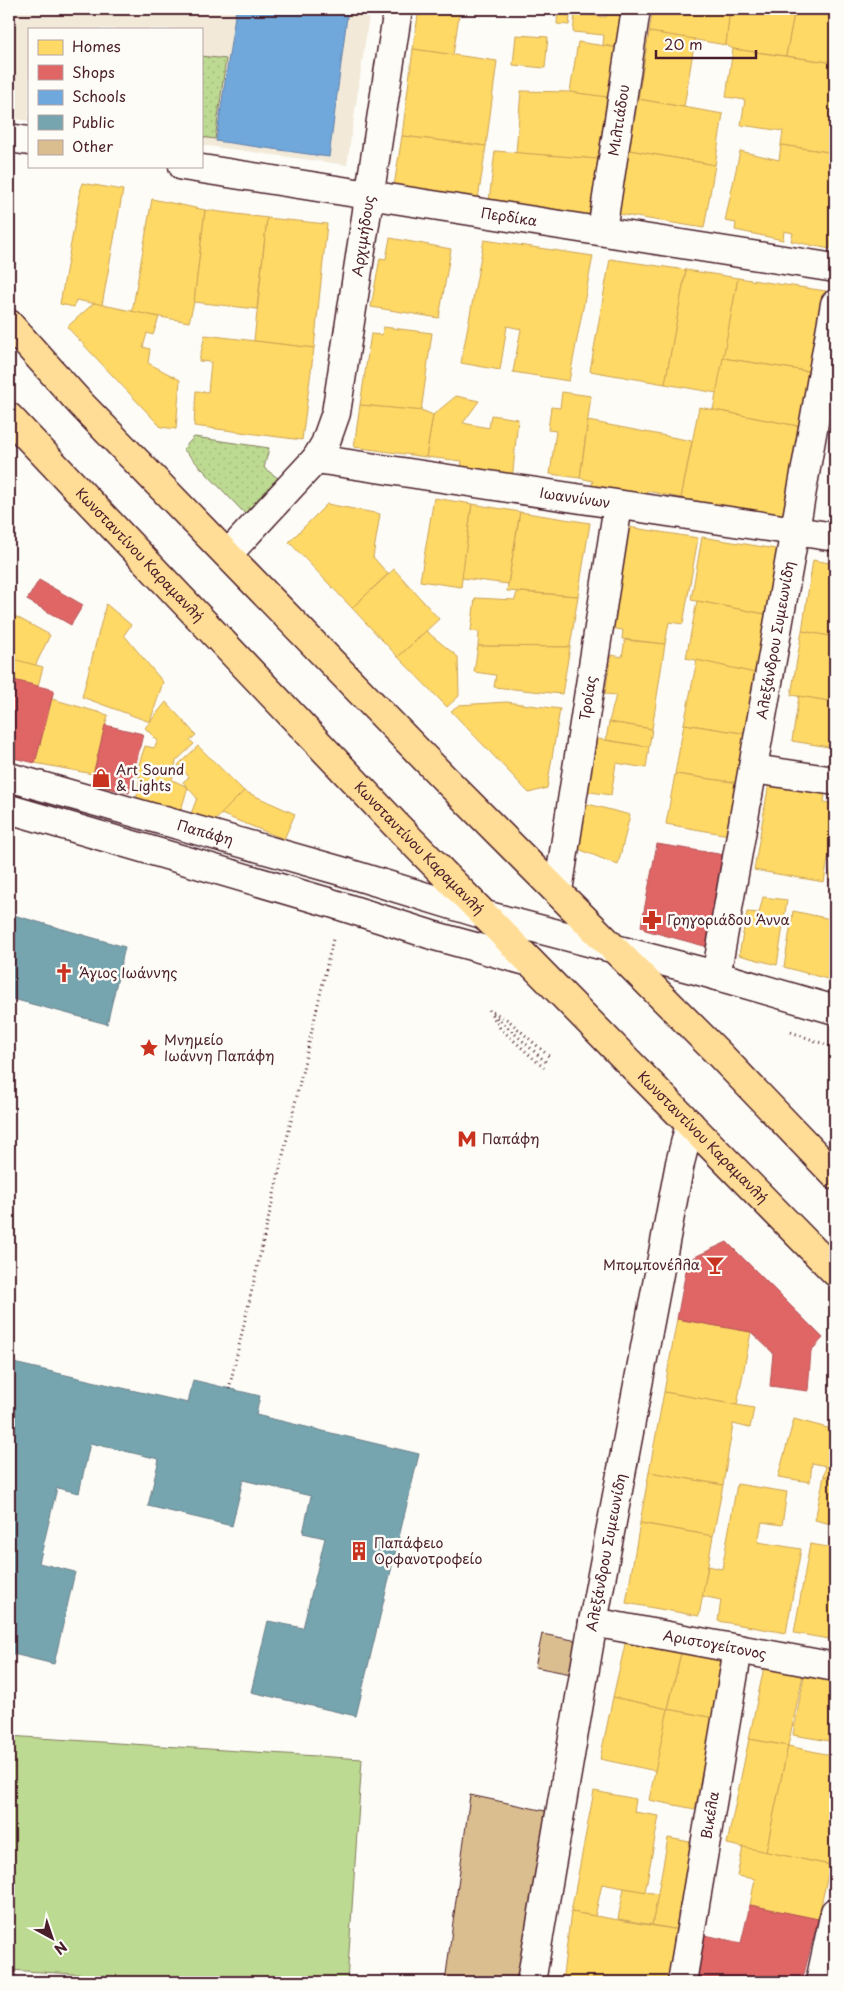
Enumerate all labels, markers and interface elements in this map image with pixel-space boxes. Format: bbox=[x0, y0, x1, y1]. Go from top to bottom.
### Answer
legend bbox=[28, 28, 202, 168]
scale bar bbox=[656, 28, 756, 60]
text: 20 m bbox=[664, 32, 703, 55]
text: Homes bbox=[72, 34, 121, 57]
text: Shops bbox=[72, 60, 115, 83]
street label: Μιλτιάδου bbox=[603, 83, 634, 157]
text: Schools bbox=[72, 84, 126, 107]
text: Public bbox=[72, 110, 115, 133]
text: Other bbox=[72, 134, 113, 157]
street label: Αρχιμήδους bbox=[346, 194, 379, 278]
street label: Περδίκα bbox=[480, 202, 539, 231]
street label: Ιωαννίνων bbox=[538, 482, 612, 513]
street label: Κωνσταντίνου Καραμανλή bbox=[71, 483, 209, 626]
street label: Αλεξάνδρου Συμεωνίδη bbox=[751, 559, 799, 721]
street label: Τροίας bbox=[574, 674, 601, 722]
place label: Art Sound & Lights bbox=[116, 759, 184, 796]
shop icon: Art Sound & Lights bbox=[90, 767, 112, 789]
street label: Κωνσταντίνου Καραμανλή bbox=[350, 777, 489, 919]
street label: Παπάφη bbox=[175, 814, 236, 850]
pharmacy icon: Γρηγοριάδου Άννα bbox=[641, 909, 663, 931]
place label: Γρηγοριάδου Άννα bbox=[667, 909, 790, 930]
church icon: Άγιος Ιωάννης bbox=[53, 962, 75, 984]
place label: Άγιος Ιωάννης bbox=[79, 962, 177, 983]
place label: Μνημείο Ιωάννη Παπάφη bbox=[164, 1029, 274, 1066]
place icon: Μνημείο Ιωάννη Παπάφη bbox=[138, 1037, 160, 1059]
street label: Κωνσταντίνου Καραμανλή bbox=[633, 1066, 773, 1208]
metro station icon: Παπάφη bbox=[456, 1128, 478, 1150]
place label: Παπάφη bbox=[482, 1128, 539, 1149]
place label: Μπομπονέλλα bbox=[603, 1254, 700, 1275]
bar icon: Μπομπονέλλα bbox=[704, 1254, 726, 1276]
street label: Αλεξάνδρου Συμεωνίδη bbox=[581, 1472, 631, 1633]
place label: Παπάφειο Ορφανοτροφείο bbox=[374, 1532, 482, 1569]
building icon: Παπάφειο Ορφανοτροφείο bbox=[348, 1540, 370, 1562]
street label: Αριστογείτονος bbox=[662, 1624, 768, 1664]
street label: Βικέλα bbox=[695, 1790, 724, 1841]
north arrow bbox=[28, 1914, 78, 1964]
text: N bbox=[50, 1937, 72, 1960]

